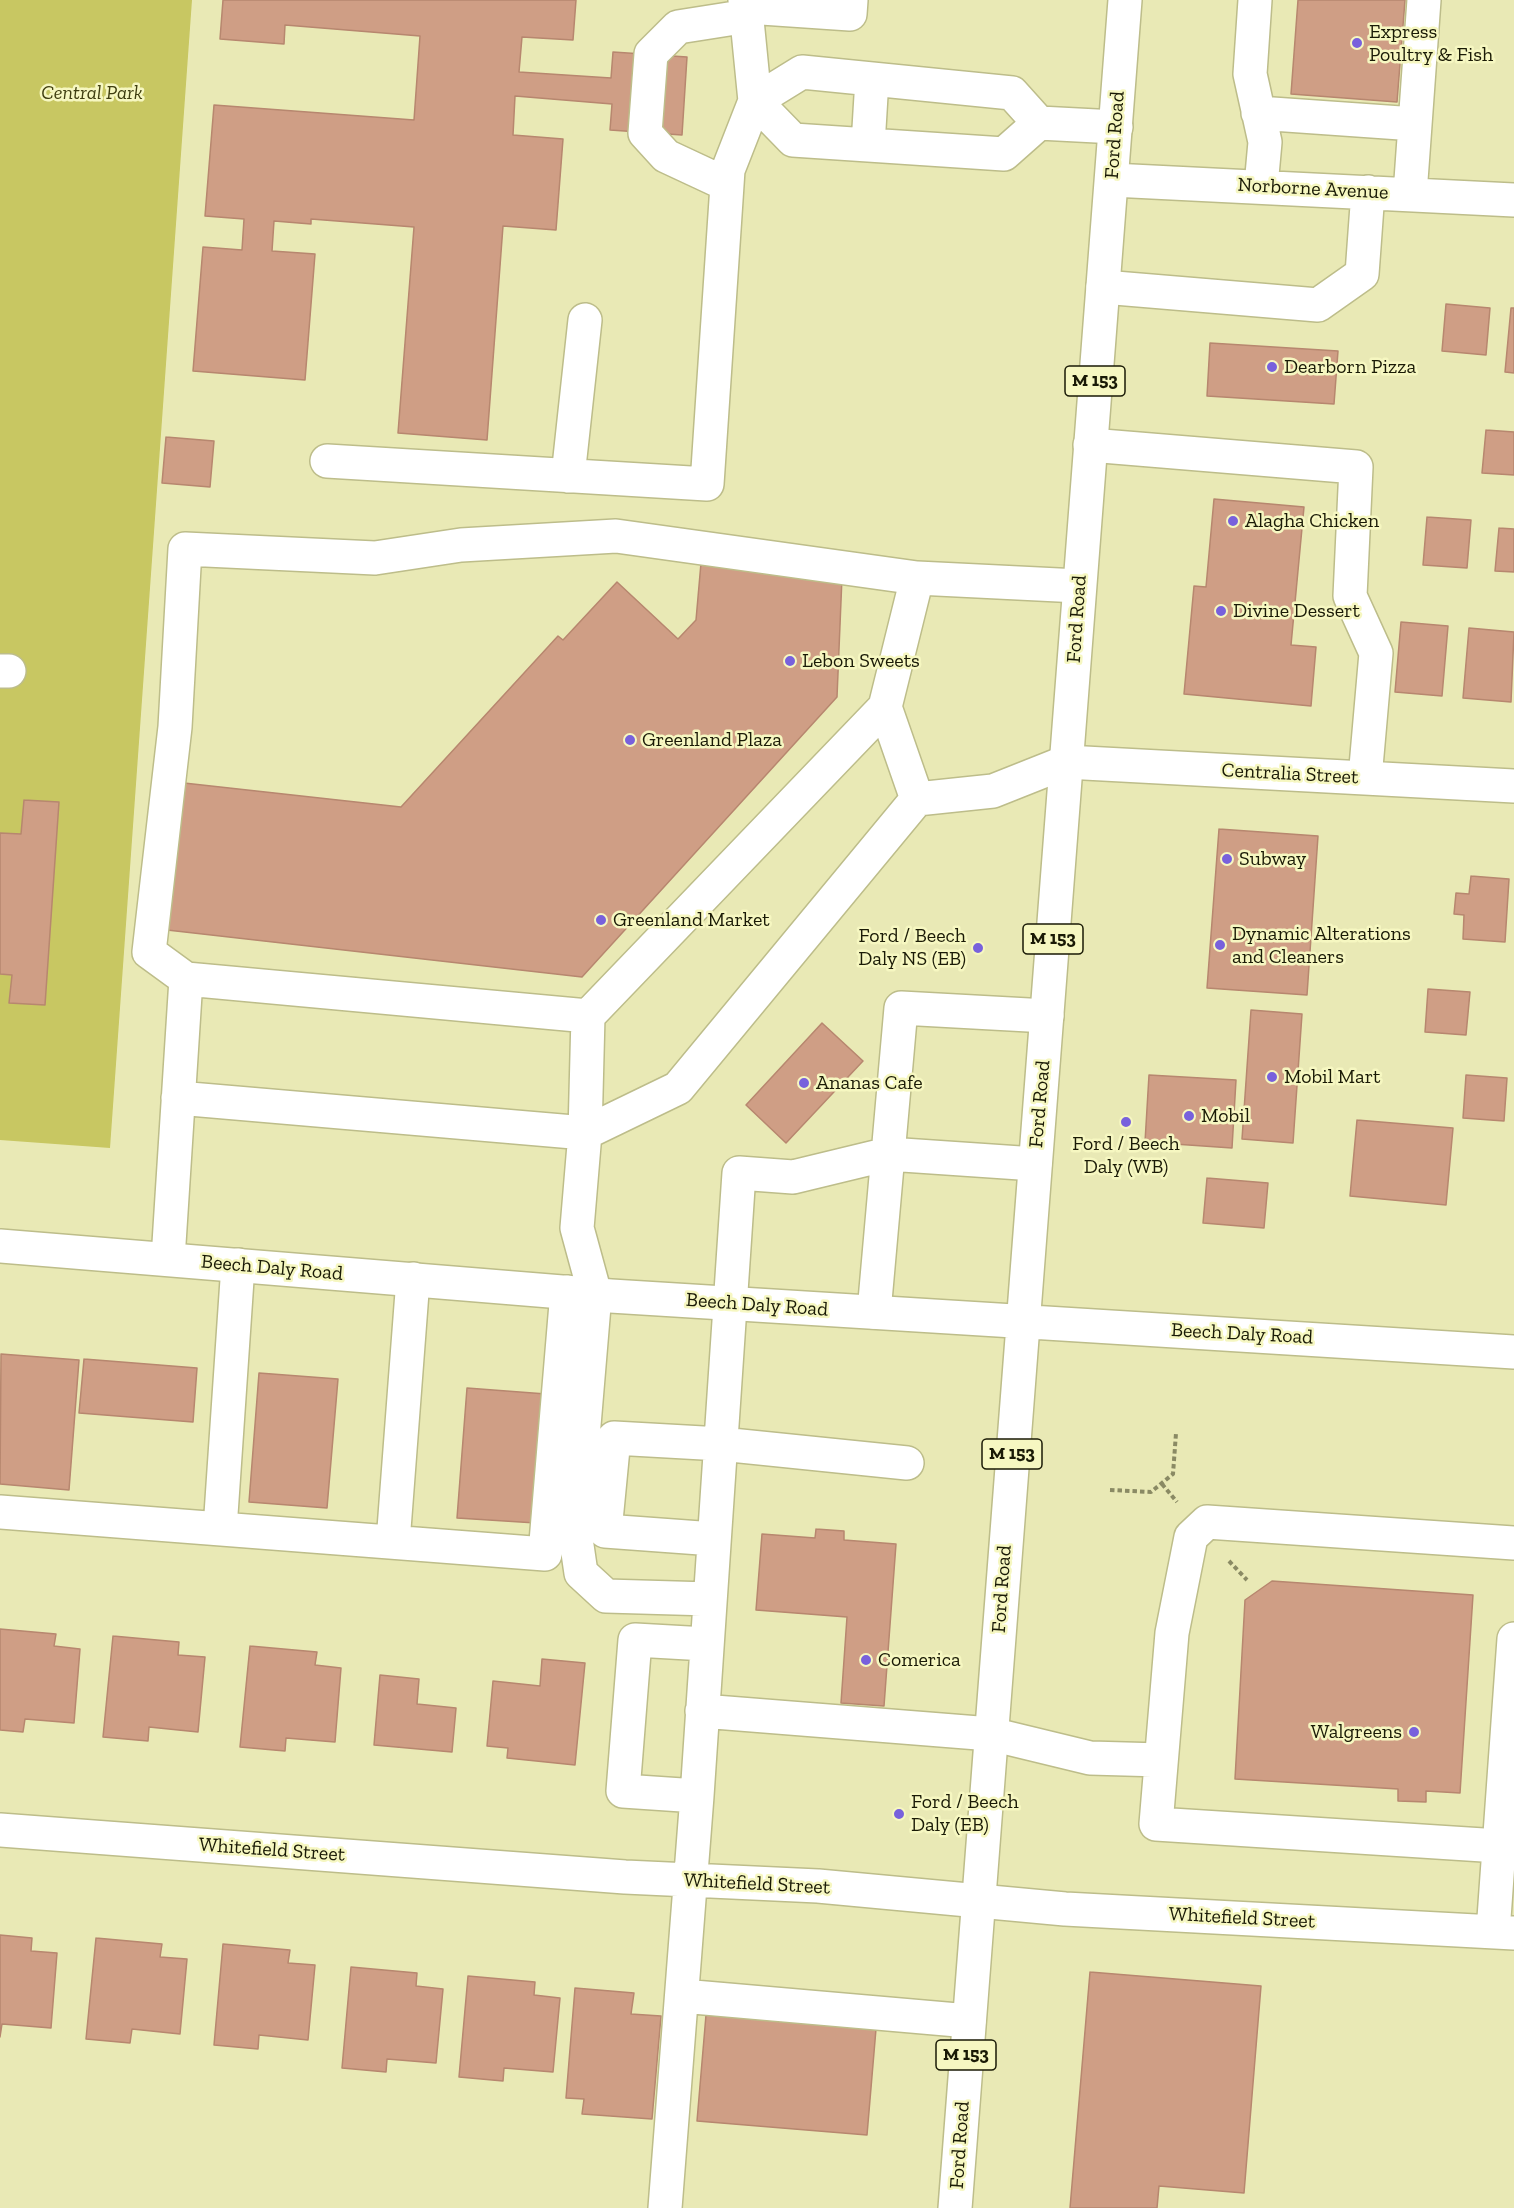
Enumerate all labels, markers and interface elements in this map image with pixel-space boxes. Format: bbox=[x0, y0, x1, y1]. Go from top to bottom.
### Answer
place label: Express Poultry & Fish bbox=[1369, 20, 1493, 67]
marker: Express Poultry & Fish bbox=[1350, 36, 1364, 50]
park label: Central Park bbox=[41, 81, 143, 105]
street label: Ford Road bbox=[1100, 90, 1130, 180]
street label: Norborne Avenue bbox=[1237, 173, 1389, 205]
place label: Dearborn Pizza bbox=[1284, 355, 1416, 379]
marker: Dearborn Pizza bbox=[1265, 360, 1279, 374]
road number: M 153 bbox=[1065, 366, 1125, 396]
place label: Alagha Chicken bbox=[1245, 509, 1379, 533]
marker: Alagha Chicken bbox=[1226, 514, 1240, 528]
street label: Ford Road bbox=[1062, 574, 1092, 664]
place label: Divine Dessert bbox=[1233, 599, 1360, 623]
marker: Divine Dessert bbox=[1214, 604, 1228, 618]
place label: Lebon Sweets bbox=[802, 649, 920, 673]
marker: Lebon Sweets bbox=[783, 654, 797, 668]
place label: Greenland Plaza bbox=[642, 728, 782, 752]
marker: Greenland Plaza bbox=[623, 733, 637, 747]
street label: Centralia Street bbox=[1221, 758, 1359, 790]
place label: Subway bbox=[1239, 847, 1306, 871]
marker: Subway bbox=[1220, 852, 1234, 866]
place label: Greenland Market bbox=[613, 908, 770, 932]
marker: Greenland Market bbox=[594, 913, 608, 927]
place label: Dynamic Alterations and Cleaners bbox=[1232, 922, 1411, 969]
place label: Ford / Beech Daly NS (EB) bbox=[858, 924, 966, 971]
road number: M 153 bbox=[1023, 924, 1083, 954]
marker: Dynamic Alterations and Cleaners bbox=[1213, 938, 1227, 952]
marker: Ford / Beech Daly NS (EB) bbox=[971, 941, 985, 955]
street label: Ford Road bbox=[1024, 1059, 1056, 1149]
place label: Mobil Mart bbox=[1284, 1065, 1380, 1089]
marker: Mobil Mart bbox=[1265, 1070, 1279, 1084]
place label: Ananas Cafe bbox=[816, 1071, 923, 1095]
marker: Ananas Cafe bbox=[797, 1076, 811, 1090]
place label: Mobil bbox=[1201, 1104, 1250, 1128]
marker: Mobil bbox=[1182, 1109, 1196, 1123]
marker: Ford / Beech Daly (WB) bbox=[1119, 1115, 1133, 1129]
place label: Ford / Beech Daly (WB) bbox=[1072, 1132, 1180, 1179]
street label: Beech Daly Road bbox=[200, 1250, 344, 1286]
street label: Beech Daly Road bbox=[685, 1288, 829, 1322]
street label: Beech Daly Road bbox=[1170, 1318, 1314, 1350]
road number: M 153 bbox=[982, 1439, 1042, 1469]
street label: Ford Road bbox=[987, 1544, 1017, 1634]
place label: Comerica bbox=[878, 1648, 961, 1672]
marker: Comerica bbox=[859, 1653, 873, 1667]
place label: Walgreens bbox=[1311, 1720, 1402, 1744]
marker: Walgreens bbox=[1407, 1725, 1421, 1739]
place label: Ford / Beech Daly (EB) bbox=[911, 1790, 1019, 1837]
marker: Ford / Beech Daly (EB) bbox=[892, 1807, 906, 1821]
street label: Whitefield Street bbox=[198, 1833, 346, 1867]
street label: Whitefield Street bbox=[683, 1868, 831, 1900]
street label: Whitefield Street bbox=[1168, 1902, 1316, 1934]
road number: M 153 bbox=[936, 2040, 996, 2070]
street label: Ford Road bbox=[945, 2100, 975, 2190]

